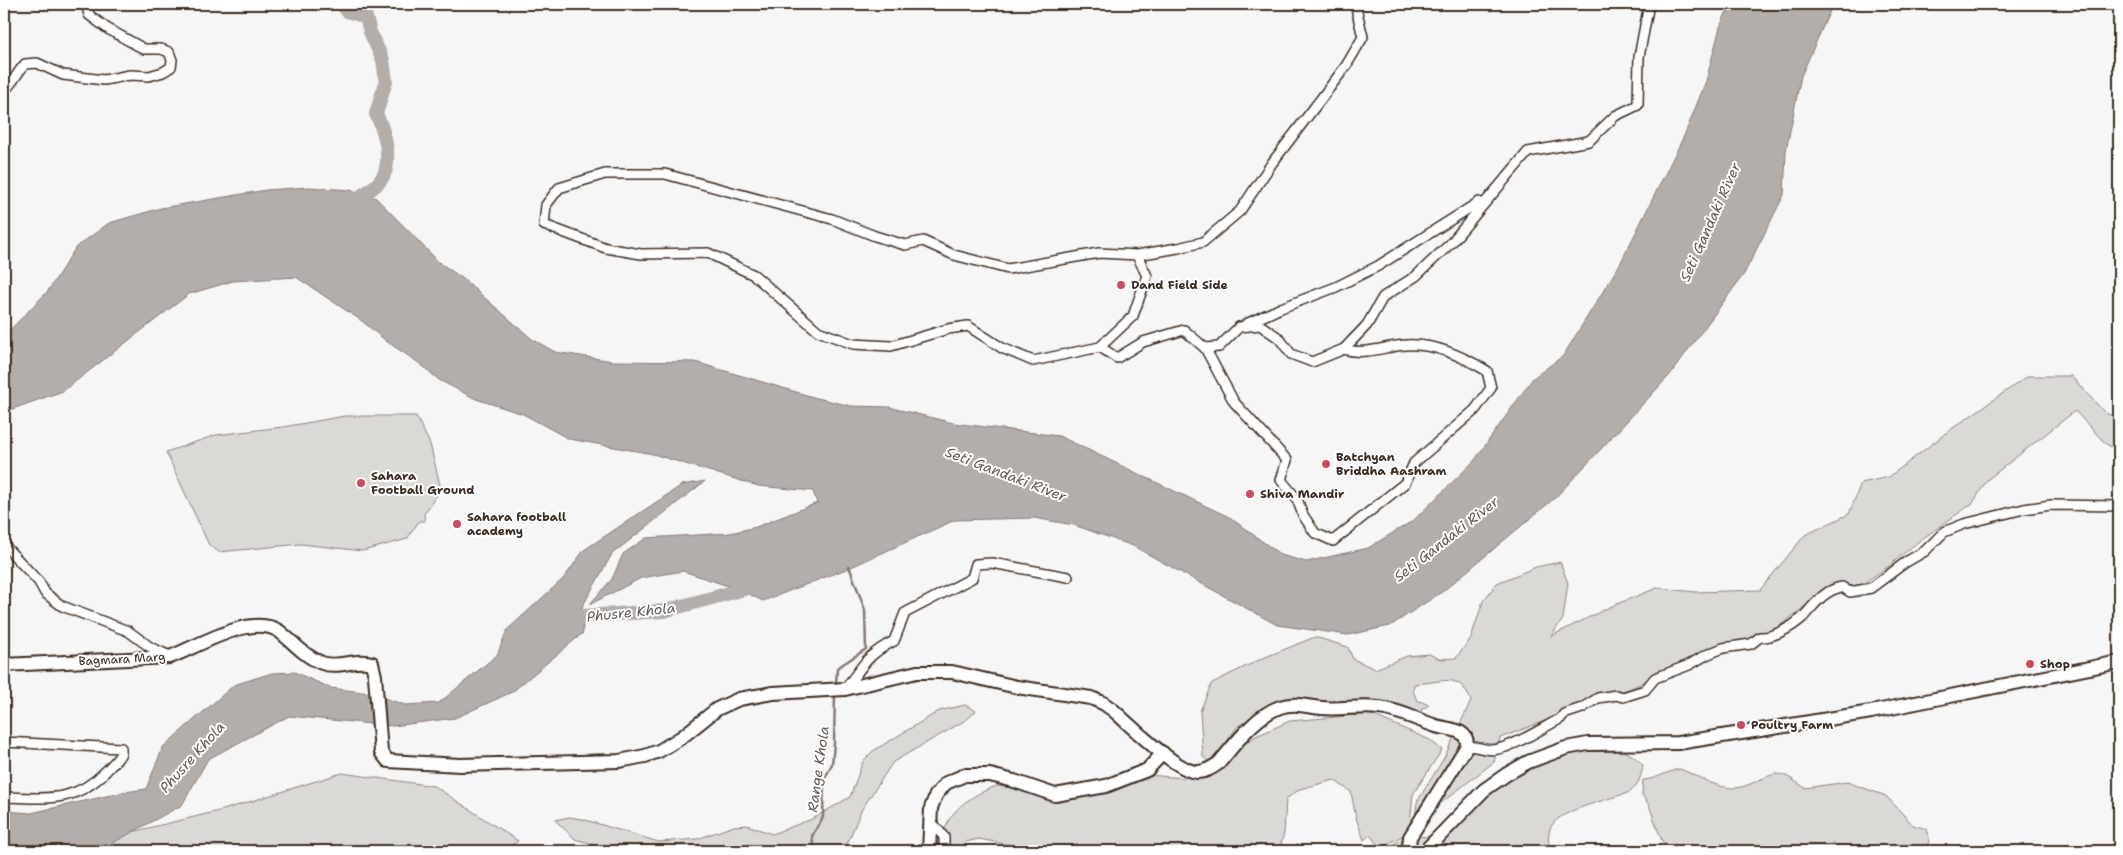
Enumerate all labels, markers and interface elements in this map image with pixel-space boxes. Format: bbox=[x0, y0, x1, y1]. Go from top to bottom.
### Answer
water label: Seti Gandaki River bbox=[1676, 160, 1744, 284]
place label: Dand Field Side bbox=[1131, 277, 1228, 293]
marker: Dand Field Side bbox=[1115, 279, 1127, 291]
water label: Seti Gandaki River bbox=[943, 443, 1069, 505]
place label: Batchyan Briddha Aashram bbox=[1336, 449, 1447, 479]
marker: Batchyan Briddha Aashram bbox=[1320, 458, 1332, 470]
place label: Sahara Football Ground bbox=[371, 468, 474, 498]
marker: Sahara Football Ground bbox=[355, 477, 367, 489]
place label: Shiva Mandir bbox=[1260, 486, 1345, 502]
marker: Shiva Mandir bbox=[1244, 488, 1256, 500]
water label: Seti Gandaki River bbox=[1390, 492, 1502, 585]
place label: Sahara football academy bbox=[467, 509, 566, 539]
marker: Sahara football academy bbox=[451, 518, 463, 530]
water label: Phusre Khola bbox=[586, 598, 676, 626]
street label: Bagmara Marg bbox=[78, 649, 166, 669]
place label: Shop bbox=[2040, 656, 2070, 672]
marker: Shop bbox=[2024, 658, 2036, 670]
place label: Poultry Farm bbox=[1751, 717, 1833, 733]
water label: Phusre Khola bbox=[156, 718, 228, 796]
marker: Poultry Farm bbox=[1735, 719, 1747, 731]
water label: Range Khola bbox=[803, 725, 833, 813]

